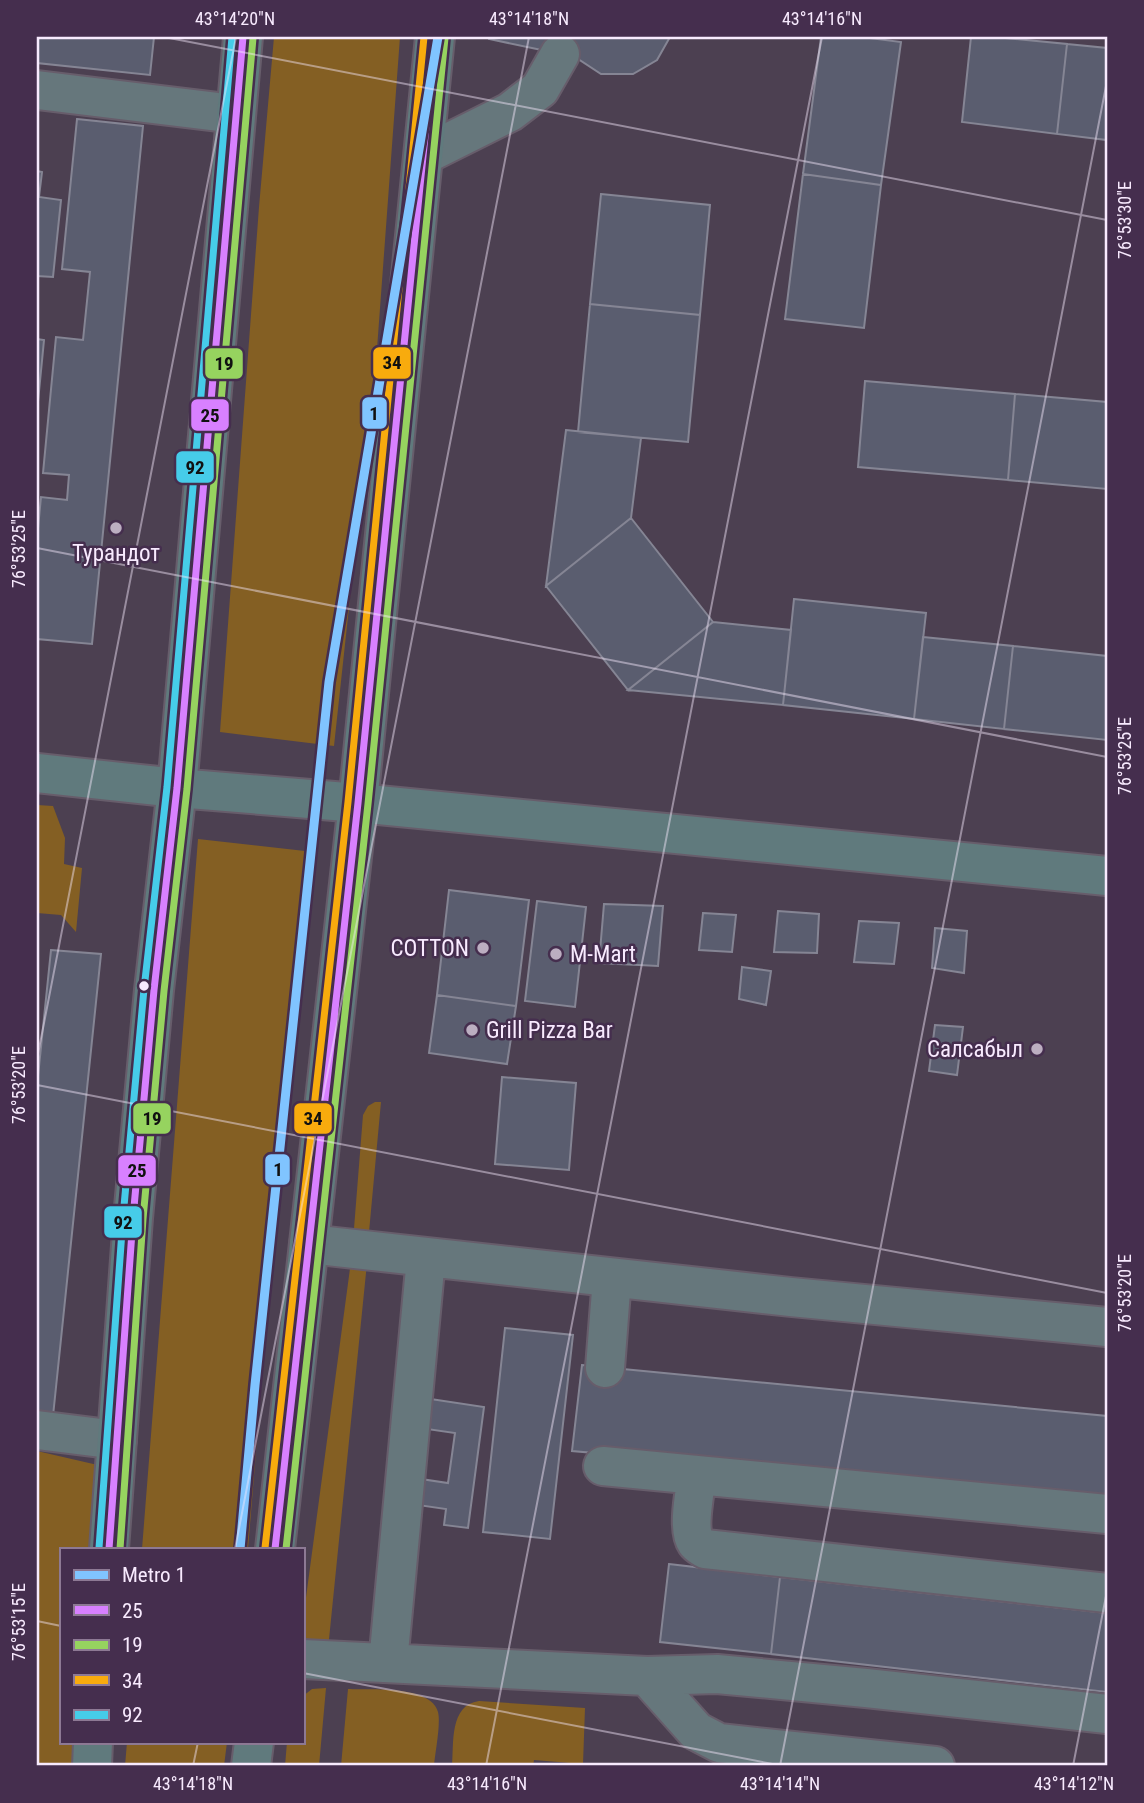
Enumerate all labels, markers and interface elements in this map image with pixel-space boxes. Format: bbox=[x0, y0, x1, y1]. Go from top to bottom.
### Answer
text: 43°14'20"N bbox=[195, 8, 275, 29]
text: 43°14'18"N bbox=[489, 8, 569, 29]
text: 43°14'16"N bbox=[782, 8, 862, 29]
text: 76°53'30"E bbox=[1114, 181, 1135, 259]
line badge: 34 bbox=[372, 346, 412, 380]
line badge: 19 bbox=[204, 347, 244, 380]
text: 34 bbox=[382, 351, 402, 374]
text: 19 bbox=[214, 352, 234, 375]
line badge: 1 bbox=[361, 396, 388, 430]
line badge: 25 bbox=[190, 398, 230, 432]
text: 1 bbox=[369, 402, 379, 425]
text: 25 bbox=[200, 404, 220, 427]
line badge: 92 bbox=[175, 450, 215, 484]
text: 92 bbox=[185, 456, 205, 479]
text: 76°53'25"E bbox=[8, 510, 29, 588]
marker: Турандот bbox=[108, 520, 124, 536]
place label: Турандот bbox=[72, 540, 160, 567]
text: 76°53'25"E bbox=[1114, 717, 1135, 795]
place label: COTTON bbox=[391, 935, 469, 962]
marker: COTTON bbox=[475, 940, 491, 956]
place label: M-Mart bbox=[570, 941, 636, 968]
marker: M-Mart bbox=[548, 946, 564, 962]
unlabelled marker bbox=[137, 979, 151, 993]
place label: Grill Pizza Bar bbox=[486, 1017, 613, 1044]
marker: Grill Pizza Bar bbox=[464, 1022, 480, 1038]
place label: Салсабыл bbox=[927, 1036, 1023, 1063]
marker: Салсабыл bbox=[1029, 1041, 1045, 1057]
text: 76°53'20"E bbox=[8, 1046, 29, 1124]
line badge: 19 bbox=[132, 1102, 172, 1135]
line badge: 34 bbox=[293, 1102, 333, 1135]
text: 19 bbox=[142, 1107, 162, 1130]
text: 34 bbox=[303, 1107, 323, 1130]
line badge: 1 bbox=[264, 1153, 291, 1186]
line badge: 25 bbox=[117, 1154, 157, 1187]
text: 1 bbox=[273, 1158, 283, 1181]
text: 25 bbox=[127, 1159, 147, 1182]
line badge: 92 bbox=[103, 1205, 143, 1239]
text: 92 bbox=[113, 1211, 133, 1234]
text: 76°53'20"E bbox=[1114, 1254, 1135, 1332]
legend bbox=[60, 1548, 304, 1744]
text: Metro 1 bbox=[122, 1563, 186, 1587]
text: 76°53'15"E bbox=[8, 1583, 29, 1661]
text: 25 bbox=[122, 1599, 143, 1623]
text: 19 bbox=[122, 1633, 143, 1657]
text: 34 bbox=[122, 1669, 143, 1693]
text: 92 bbox=[122, 1703, 143, 1727]
text: 43°14'18"N bbox=[153, 1773, 233, 1794]
text: 43°14'16"N bbox=[447, 1773, 527, 1794]
text: 43°14'14"N bbox=[740, 1773, 820, 1794]
text: 43°14'12"N bbox=[1034, 1773, 1114, 1794]

